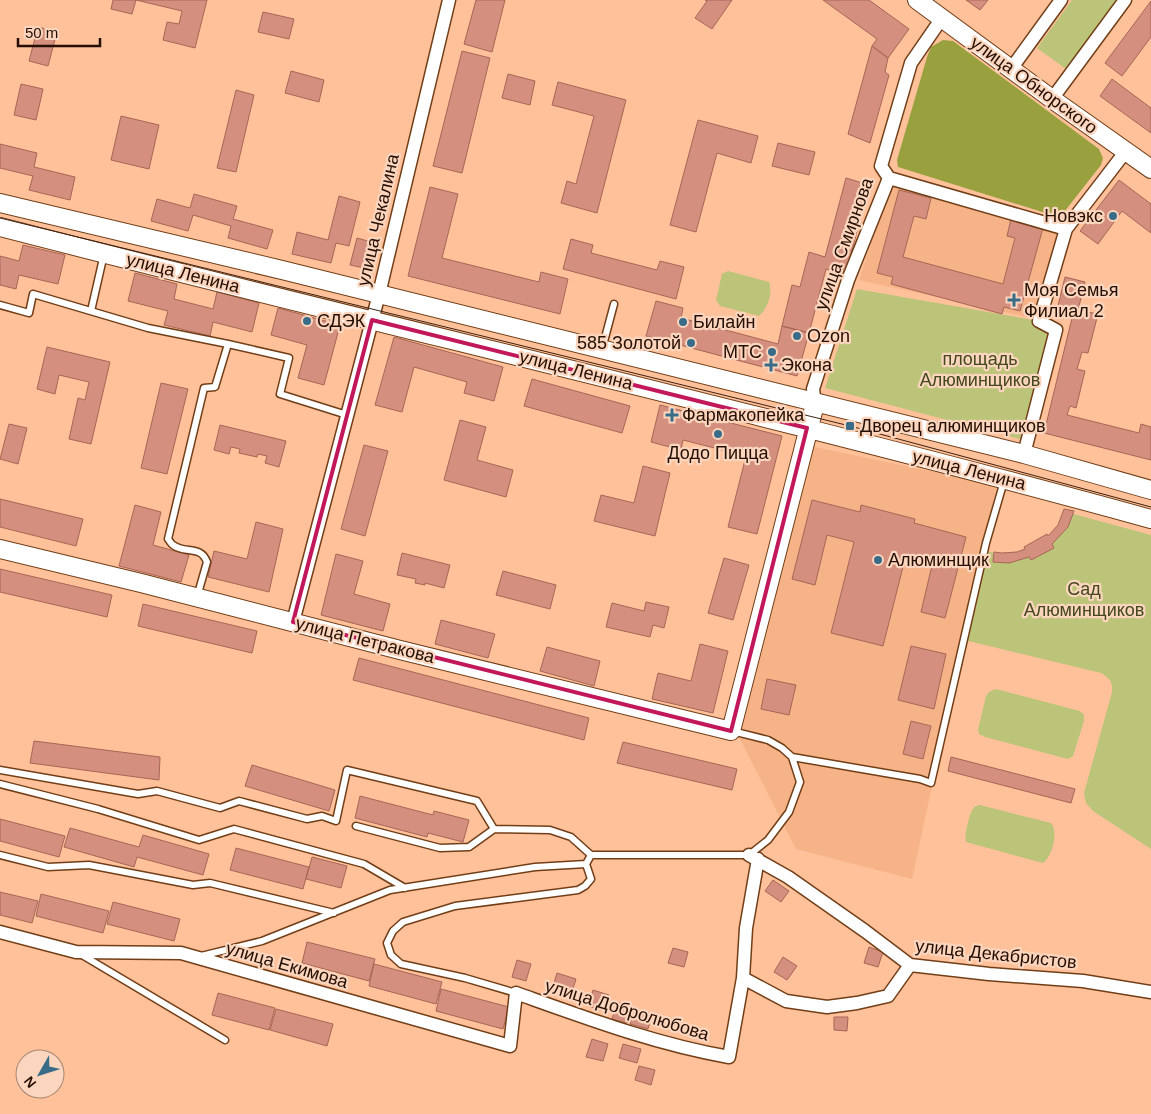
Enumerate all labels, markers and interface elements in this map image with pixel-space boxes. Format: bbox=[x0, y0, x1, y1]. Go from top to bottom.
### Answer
scale bar bbox=[18, 15, 100, 47]
text: 50 m bbox=[25, 24, 58, 41]
street label: улица Обнорского bbox=[967, 32, 1101, 138]
street label: улица Чекалина bbox=[353, 151, 403, 288]
street label: улица Смирнова bbox=[811, 174, 878, 313]
place label: Новэкс bbox=[1044, 206, 1103, 226]
marker: Новэкс bbox=[1107, 210, 1119, 222]
street label: улица Ленина bbox=[124, 249, 243, 297]
place label: Моя Семья Филиал 2 bbox=[1024, 280, 1118, 321]
marker: Моя Семья Филиал 2 bbox=[1008, 294, 1020, 306]
place label: СДЭК bbox=[317, 311, 366, 331]
place label: Билайн bbox=[693, 312, 755, 332]
marker: СДЭК bbox=[301, 315, 313, 327]
marker: Билайн bbox=[677, 316, 689, 328]
place label: Ozon bbox=[807, 326, 850, 346]
marker: Ozon bbox=[791, 330, 803, 342]
place label: 585 Золотой bbox=[577, 333, 681, 353]
marker: 585 Золотой bbox=[685, 337, 697, 349]
place label: МТС bbox=[723, 342, 762, 362]
street label: улица Ленина bbox=[517, 346, 636, 394]
marker: МТС bbox=[766, 346, 778, 358]
park label: площадь Алюминщиков bbox=[920, 349, 1040, 390]
place label: Экона bbox=[781, 355, 833, 375]
marker: Экона bbox=[765, 359, 777, 371]
place label: Фармакопейка bbox=[682, 405, 805, 425]
marker: Фармакопейка bbox=[666, 409, 678, 421]
place label: Дворец алюминщиков bbox=[860, 416, 1046, 436]
marker: Дворец алюминщиков bbox=[844, 420, 856, 432]
marker: Додо Пицца bbox=[712, 428, 724, 440]
place label: Додо Пицца bbox=[667, 443, 770, 463]
street label: улица Ленина bbox=[910, 446, 1029, 494]
place label: Алюминщик bbox=[888, 550, 989, 570]
marker: Алюминщик bbox=[872, 554, 884, 566]
park label: Сад Алюминщиков bbox=[1024, 579, 1144, 620]
street label: улица Петракова bbox=[293, 613, 438, 667]
street label: улица Декабристов bbox=[914, 936, 1078, 972]
street label: улица Екимова bbox=[224, 938, 351, 992]
street label: улица Добролюбова bbox=[543, 976, 712, 1045]
north arrow bbox=[15, 1049, 65, 1099]
text: N bbox=[20, 1073, 39, 1091]

